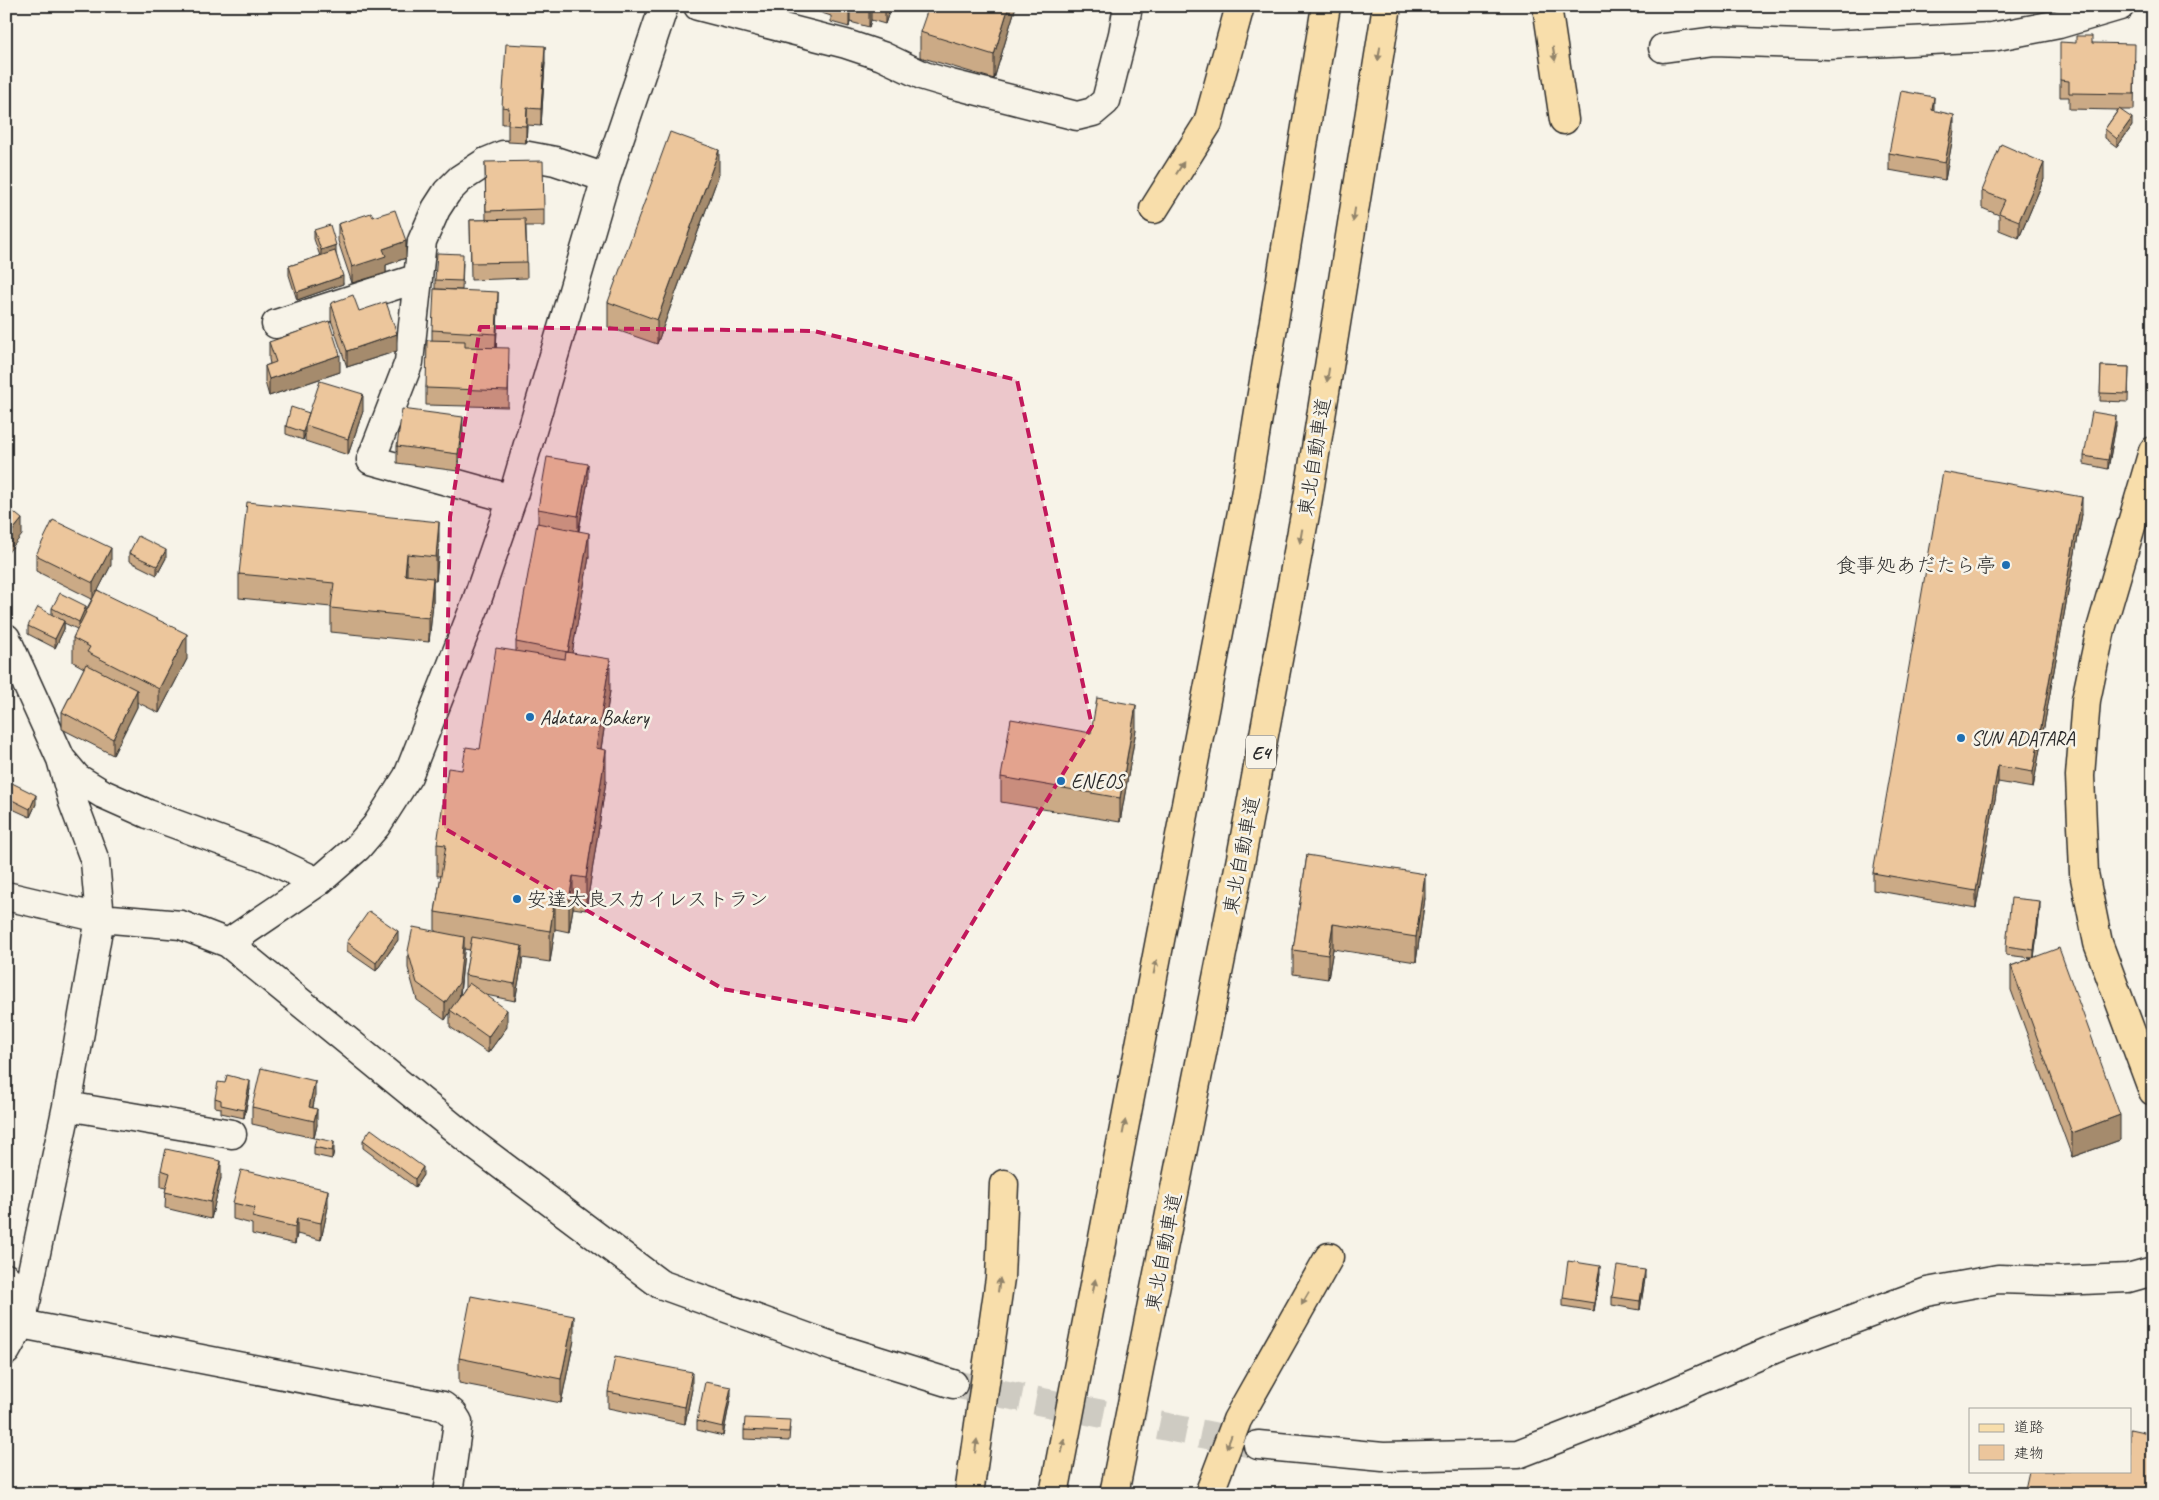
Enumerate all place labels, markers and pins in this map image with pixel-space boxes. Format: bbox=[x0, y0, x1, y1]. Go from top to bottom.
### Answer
place label: 食事処あだたら亭 bbox=[1836, 553, 1996, 578]
marker: 食事処あだたら亭 bbox=[2000, 559, 2012, 571]
place label: Adatara Bakery bbox=[540, 705, 651, 730]
marker: Adatara Bakery bbox=[524, 711, 536, 723]
place label: SUN ADATARA bbox=[1971, 726, 2076, 751]
marker: SUN ADATARA bbox=[1955, 732, 1967, 744]
place label: ENEOS bbox=[1071, 769, 1126, 794]
marker: ENEOS bbox=[1055, 775, 1067, 787]
place label: 安達太良スカイレストラン bbox=[527, 887, 769, 912]
marker: 安達太良スカイレストラン bbox=[511, 893, 523, 905]

